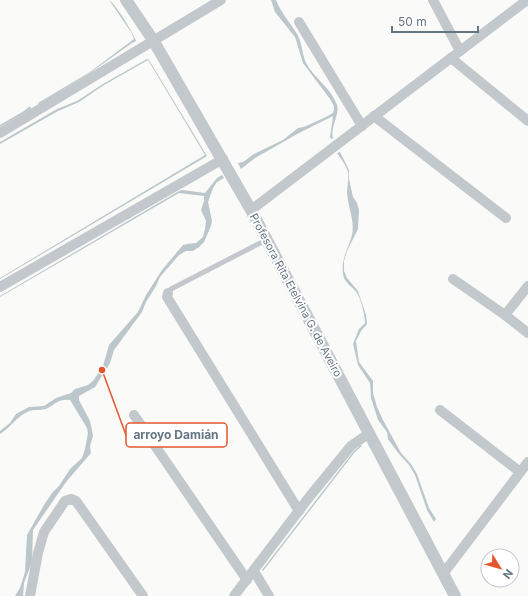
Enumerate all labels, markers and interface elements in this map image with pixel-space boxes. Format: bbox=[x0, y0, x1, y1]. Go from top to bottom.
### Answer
scale bar bbox=[392, 8, 478, 34]
text: 50 m bbox=[398, 14, 427, 29]
street label: Profesora Rita Etelvina G. de Aveiro bbox=[247, 211, 345, 380]
callout: arroyo Damián bbox=[126, 423, 227, 447]
text: arroyo Damián bbox=[133, 427, 219, 442]
north arrow bbox=[480, 548, 520, 588]
text: N bbox=[500, 566, 516, 582]

